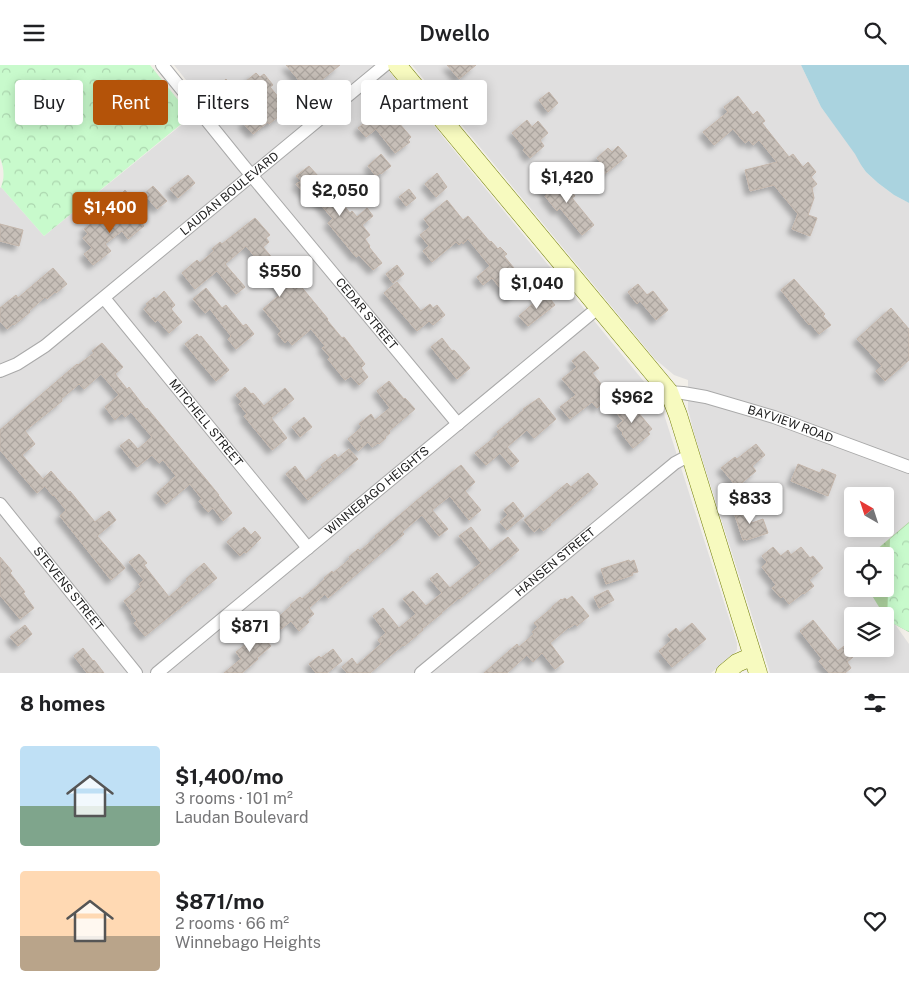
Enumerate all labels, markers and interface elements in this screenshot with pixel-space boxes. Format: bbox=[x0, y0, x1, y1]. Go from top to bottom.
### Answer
icon: menu bbox=[20, 19, 48, 47]
icon: search bbox=[861, 19, 889, 47]
text: Dwello bbox=[419, 20, 490, 46]
chip: Buy bbox=[15, 80, 83, 125]
chip: Rent bbox=[93, 80, 168, 125]
chip: Filters bbox=[178, 80, 267, 125]
chip: New bbox=[277, 80, 351, 125]
chip: Apartment bbox=[361, 80, 487, 125]
street label: LAUDAN BOULEVARD bbox=[177, 149, 281, 238]
pin: $1,420 bbox=[526, 161, 608, 204]
text: $1,420 bbox=[540, 168, 594, 187]
pin: $2,050 bbox=[299, 175, 381, 217]
text: $2,050 bbox=[312, 181, 368, 200]
pin: $1,400 bbox=[69, 191, 151, 234]
text: $1,400 bbox=[83, 198, 137, 217]
pin: $550 bbox=[250, 255, 310, 298]
text: $550 bbox=[259, 262, 301, 281]
pin: $1,040 bbox=[496, 267, 578, 310]
text: $1,040 bbox=[510, 274, 564, 293]
street label: CEDAR STREET bbox=[333, 275, 400, 352]
street label: MITCHELL STREET bbox=[166, 376, 245, 469]
pin: $962 bbox=[602, 381, 662, 424]
text: $962 bbox=[611, 388, 653, 407]
street label: BAYVIEW ROAD bbox=[746, 403, 835, 445]
street label: WINNEBAGO HEIGHTS bbox=[323, 444, 432, 538]
pin: $833 bbox=[720, 483, 780, 525]
north arrow bbox=[844, 487, 894, 537]
map controls bbox=[844, 487, 894, 657]
text: $833 bbox=[729, 489, 771, 508]
street label: HANSEN STREET bbox=[512, 525, 598, 599]
street label: STEVENS STREET bbox=[30, 544, 106, 634]
button: locate bbox=[844, 547, 894, 597]
button: layers bbox=[844, 607, 894, 657]
pin: $871 bbox=[220, 611, 280, 653]
text: $871 bbox=[231, 617, 269, 636]
icon: filters bbox=[861, 689, 889, 717]
text: 8 homes bbox=[20, 691, 105, 716]
text: $1,400/mo bbox=[175, 764, 284, 789]
icon: home bbox=[60, 766, 120, 826]
icon: heart bbox=[861, 782, 889, 810]
text: 3 rooms · 101 m² bbox=[175, 789, 293, 808]
text: Laudan Boulevard bbox=[175, 808, 309, 827]
text: $871/mo bbox=[175, 889, 264, 914]
icon: home bbox=[60, 891, 120, 951]
icon: heart bbox=[861, 907, 889, 935]
text: 2 rooms · 66 m² bbox=[175, 914, 289, 933]
text: Winnebago Heights bbox=[175, 933, 321, 952]

